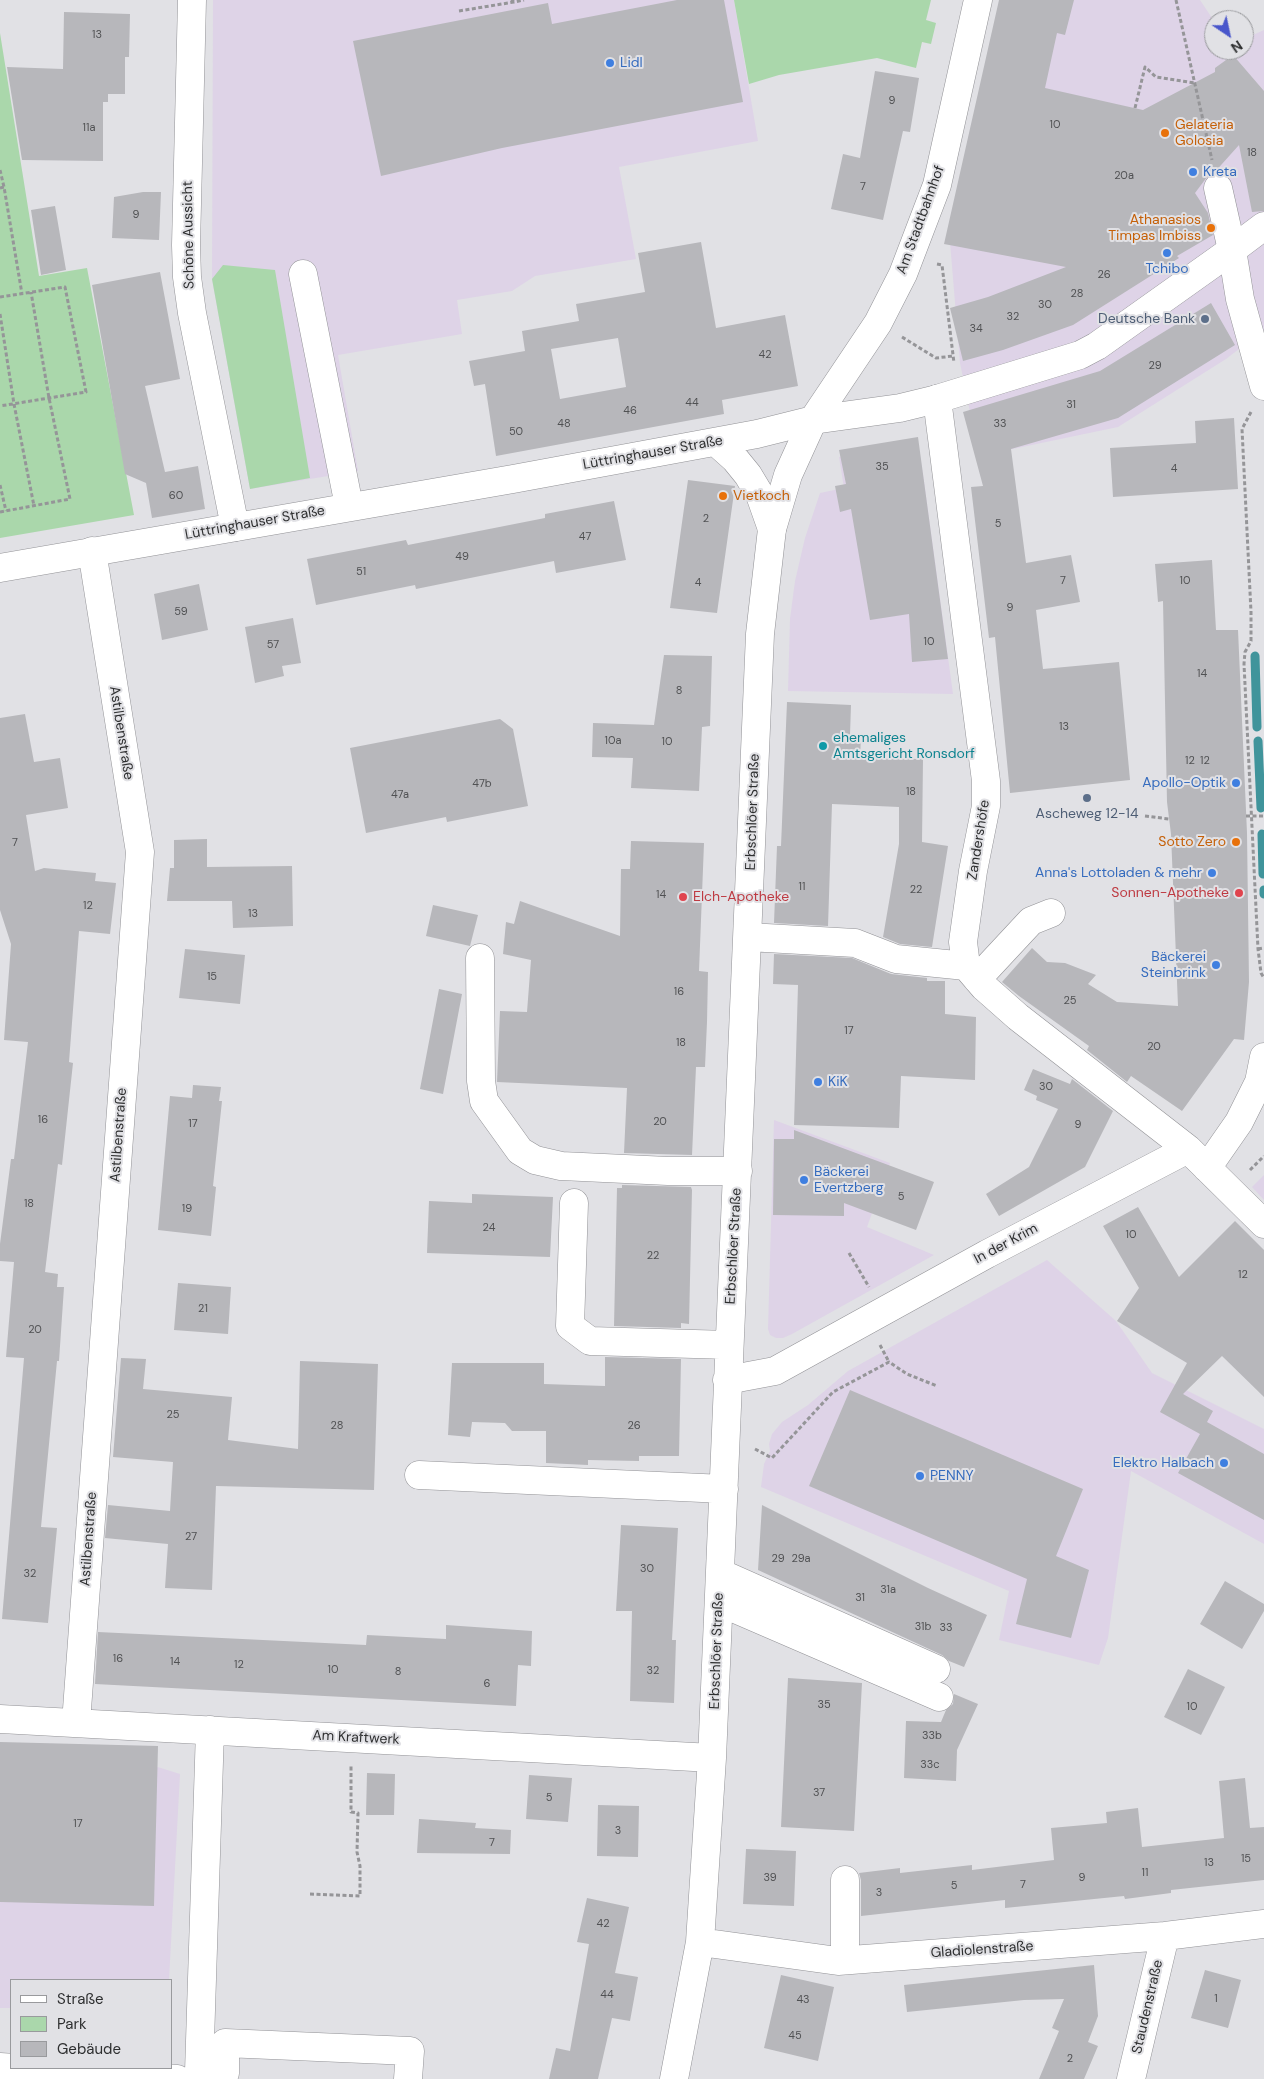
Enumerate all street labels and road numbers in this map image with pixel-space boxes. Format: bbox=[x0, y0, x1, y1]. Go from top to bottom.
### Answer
street label: Am Stadtbahnhof bbox=[894, 163, 948, 277]
street label: Schöne Aussicht bbox=[180, 181, 198, 289]
street label: Lüttringhauser Straße bbox=[582, 432, 724, 474]
street label: Lüttringhauser Straße bbox=[184, 502, 326, 544]
street label: Astilbenstraße bbox=[105, 685, 137, 781]
street label: Erbschlöer Straße bbox=[743, 753, 763, 871]
street label: Zandershöfe bbox=[964, 799, 994, 881]
street label: Astilbenstraße bbox=[107, 1087, 131, 1183]
street label: Erbschlöer Straße bbox=[723, 1187, 745, 1305]
street label: In der Krim bbox=[971, 1220, 1041, 1268]
street label: Astilbenstraße bbox=[77, 1491, 101, 1587]
street label: Erbschlöer Straße bbox=[707, 1592, 727, 1710]
street label: Am Kraftwerk bbox=[312, 1727, 400, 1749]
street label: Gladiolenstraße bbox=[930, 1938, 1034, 1962]
street label: Staudenstraße bbox=[1129, 1958, 1167, 2056]

